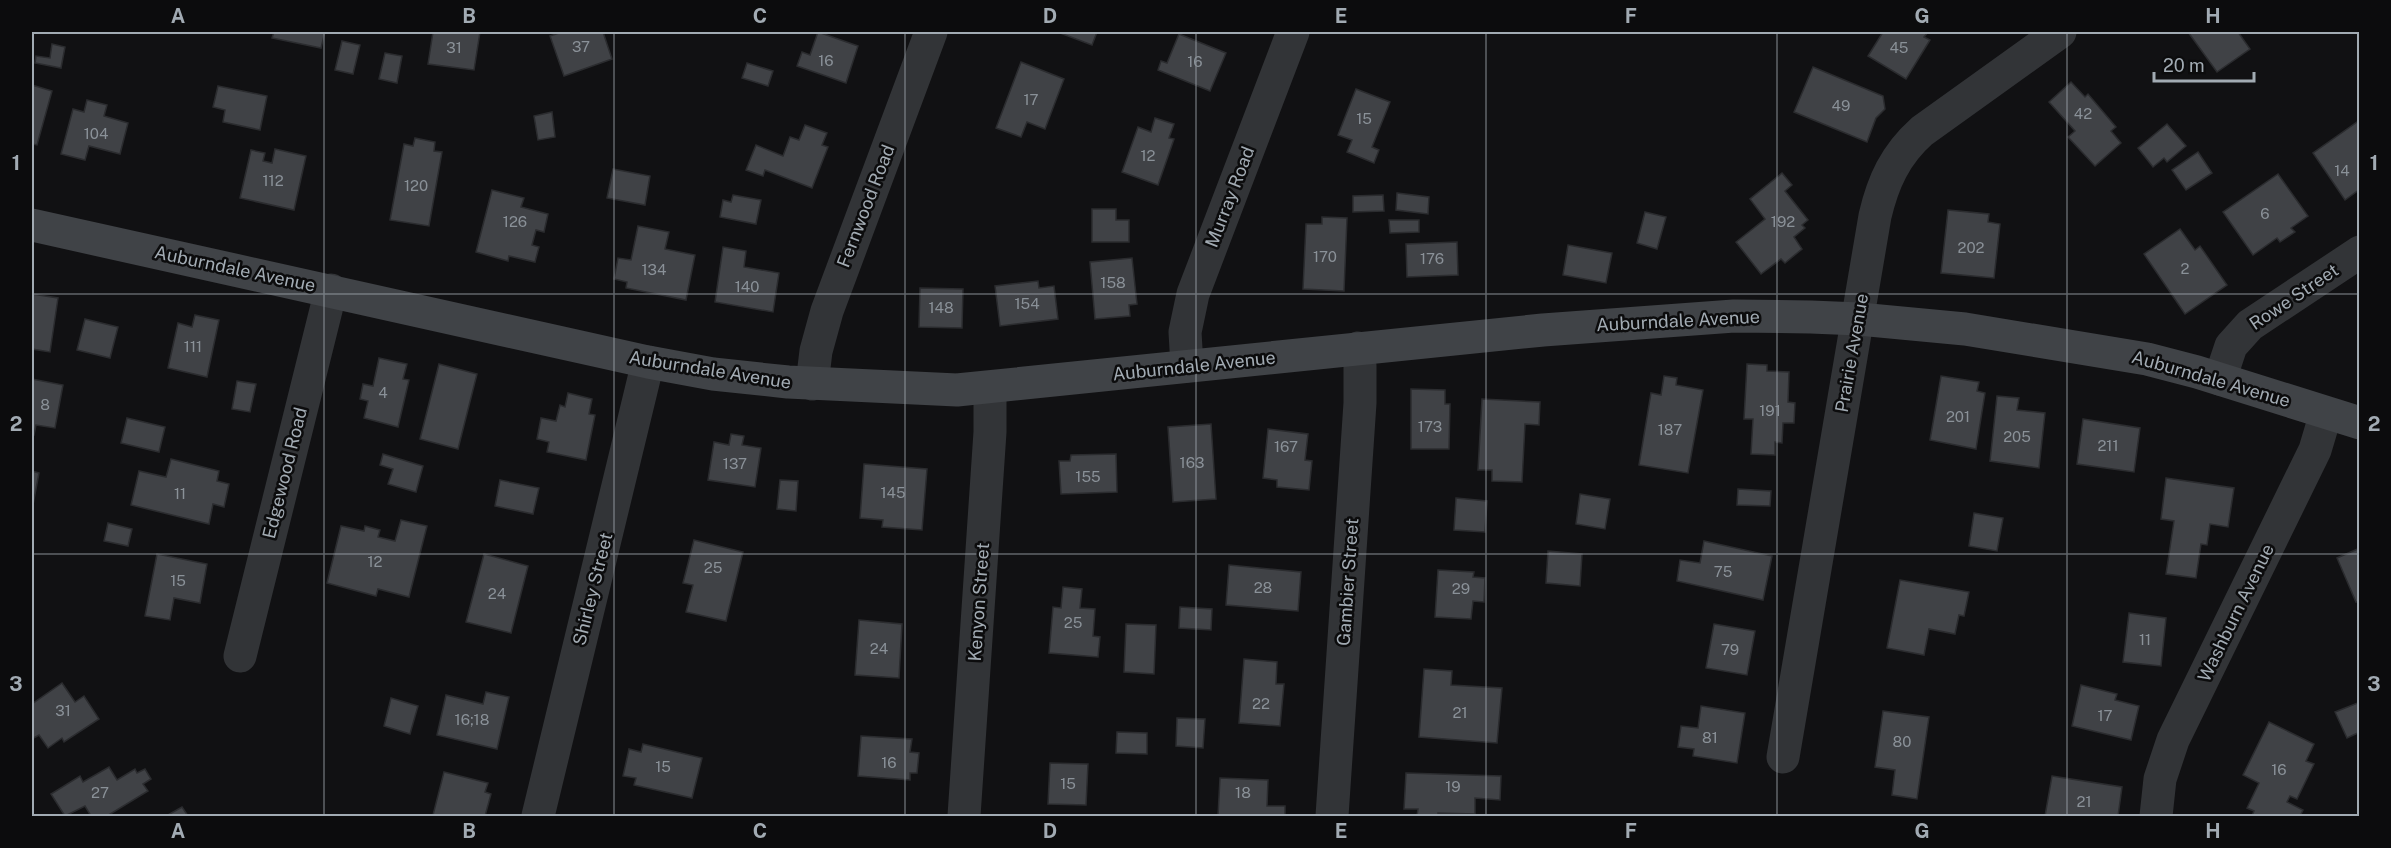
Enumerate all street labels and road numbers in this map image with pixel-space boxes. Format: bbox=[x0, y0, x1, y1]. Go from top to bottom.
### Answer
street label: Fernwood Road bbox=[832, 142, 899, 270]
street label: Murray Road bbox=[1201, 143, 1258, 250]
street label: Auburndale Avenue bbox=[153, 241, 317, 296]
street label: Rowe Street bbox=[2245, 259, 2342, 334]
street label: Prairie Avenue bbox=[1831, 292, 1872, 414]
street label: Auburndale Avenue bbox=[1596, 306, 1760, 335]
street label: Auburndale Avenue bbox=[628, 346, 793, 393]
street label: Auburndale Avenue bbox=[1111, 346, 1277, 385]
street label: Auburndale Avenue bbox=[2129, 346, 2293, 411]
street label: Edgewood Road bbox=[258, 405, 311, 541]
street label: Gambier Street bbox=[1333, 517, 1362, 647]
street label: Shirley Street bbox=[568, 530, 617, 648]
street label: Washburn Avenue bbox=[2193, 540, 2278, 685]
street label: Kenyon Street bbox=[964, 542, 993, 662]

